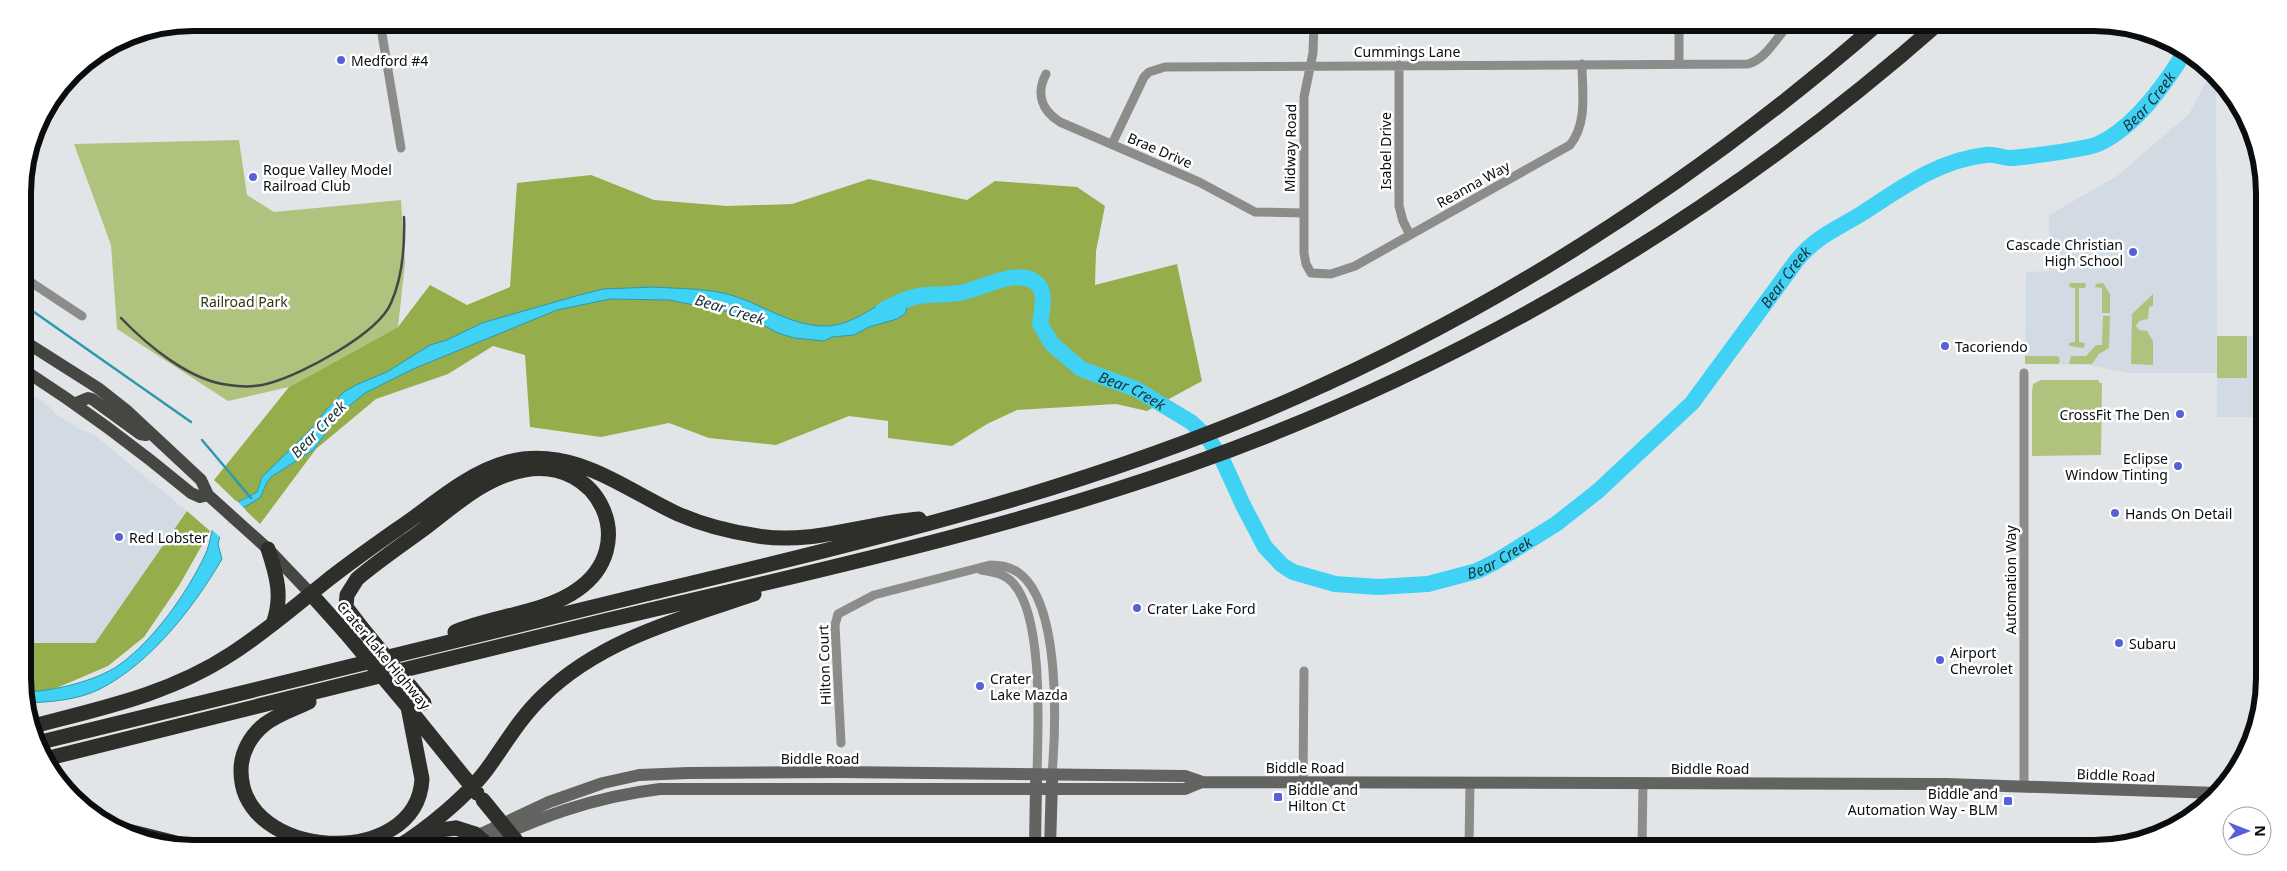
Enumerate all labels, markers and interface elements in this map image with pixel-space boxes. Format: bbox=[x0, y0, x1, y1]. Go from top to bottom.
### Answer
street label: Cummings Lane bbox=[1354, 42, 1460, 61]
place label: Medford #4 bbox=[351, 51, 428, 70]
marker: Medford #4 bbox=[335, 54, 347, 66]
water label: Bear Creek bbox=[2117, 67, 2180, 135]
street label: Midway Road bbox=[1280, 104, 1300, 192]
street label: Isabel Drive bbox=[1376, 112, 1395, 190]
street label: Brae Drive bbox=[1125, 128, 1195, 172]
street label: Reanna Way bbox=[1433, 156, 1514, 212]
place label: Rogue Valley Model Railroad Club bbox=[263, 160, 392, 195]
marker: Rogue Valley Model Railroad Club bbox=[247, 171, 259, 183]
place label: Cascade Christian High School bbox=[2006, 235, 2123, 270]
water label: Bear Creek bbox=[1755, 241, 1815, 312]
marker: Cascade Christian High School bbox=[2127, 246, 2139, 258]
water label: Bear Creek bbox=[693, 289, 768, 329]
park label: Railroad Park bbox=[200, 292, 288, 311]
place label: Tacoriendo bbox=[1955, 337, 2028, 356]
marker: Tacoriendo bbox=[1939, 340, 1951, 352]
water label: Bear Creek bbox=[1096, 366, 1170, 415]
water label: Bear Creek bbox=[286, 396, 351, 462]
place label: CrossFit The Den bbox=[2059, 405, 2170, 424]
marker: CrossFit The Den bbox=[2174, 408, 2186, 420]
place label: Eclipse Window Tinting bbox=[2065, 449, 2168, 484]
marker: Eclipse Window Tinting bbox=[2172, 460, 2184, 472]
place label: Hands On Detail bbox=[2125, 504, 2232, 523]
marker: Hands On Detail bbox=[2109, 507, 2121, 519]
street label: Automation Way bbox=[2001, 525, 2020, 635]
place label: Red Lobster bbox=[129, 528, 208, 547]
marker: Red Lobster bbox=[113, 531, 125, 543]
water label: Bear Creek bbox=[1465, 531, 1536, 583]
street label: Crater Lake Highway bbox=[333, 597, 436, 714]
place label: Crater Lake Ford bbox=[1147, 599, 1256, 618]
marker: Crater Lake Ford bbox=[1131, 602, 1143, 614]
street label: Hilton Court bbox=[813, 625, 835, 705]
place label: Subaru bbox=[2129, 634, 2176, 653]
marker: Subaru bbox=[2113, 637, 2125, 649]
place label: Airport Chevrolet bbox=[1950, 643, 2013, 678]
marker: Airport Chevrolet bbox=[1934, 654, 1946, 666]
place label: Crater Lake Mazda bbox=[990, 669, 1068, 704]
marker: Crater Lake Mazda bbox=[974, 680, 986, 692]
street label: Biddle Road bbox=[781, 749, 859, 768]
street label: Biddle Road bbox=[1266, 758, 1344, 777]
street label: Biddle Road bbox=[1671, 759, 1749, 778]
street label: Biddle Road bbox=[2076, 764, 2156, 786]
place label: Biddle and Hilton Ct bbox=[1288, 780, 1358, 815]
place label: Biddle and Automation Way - BLM bbox=[1848, 784, 1998, 819]
marker: Biddle and Hilton Ct bbox=[1272, 791, 1284, 803]
marker: Biddle and Automation Way - BLM bbox=[2002, 795, 2014, 807]
north arrow bbox=[2222, 806, 2272, 856]
text: N bbox=[2251, 825, 2270, 837]

